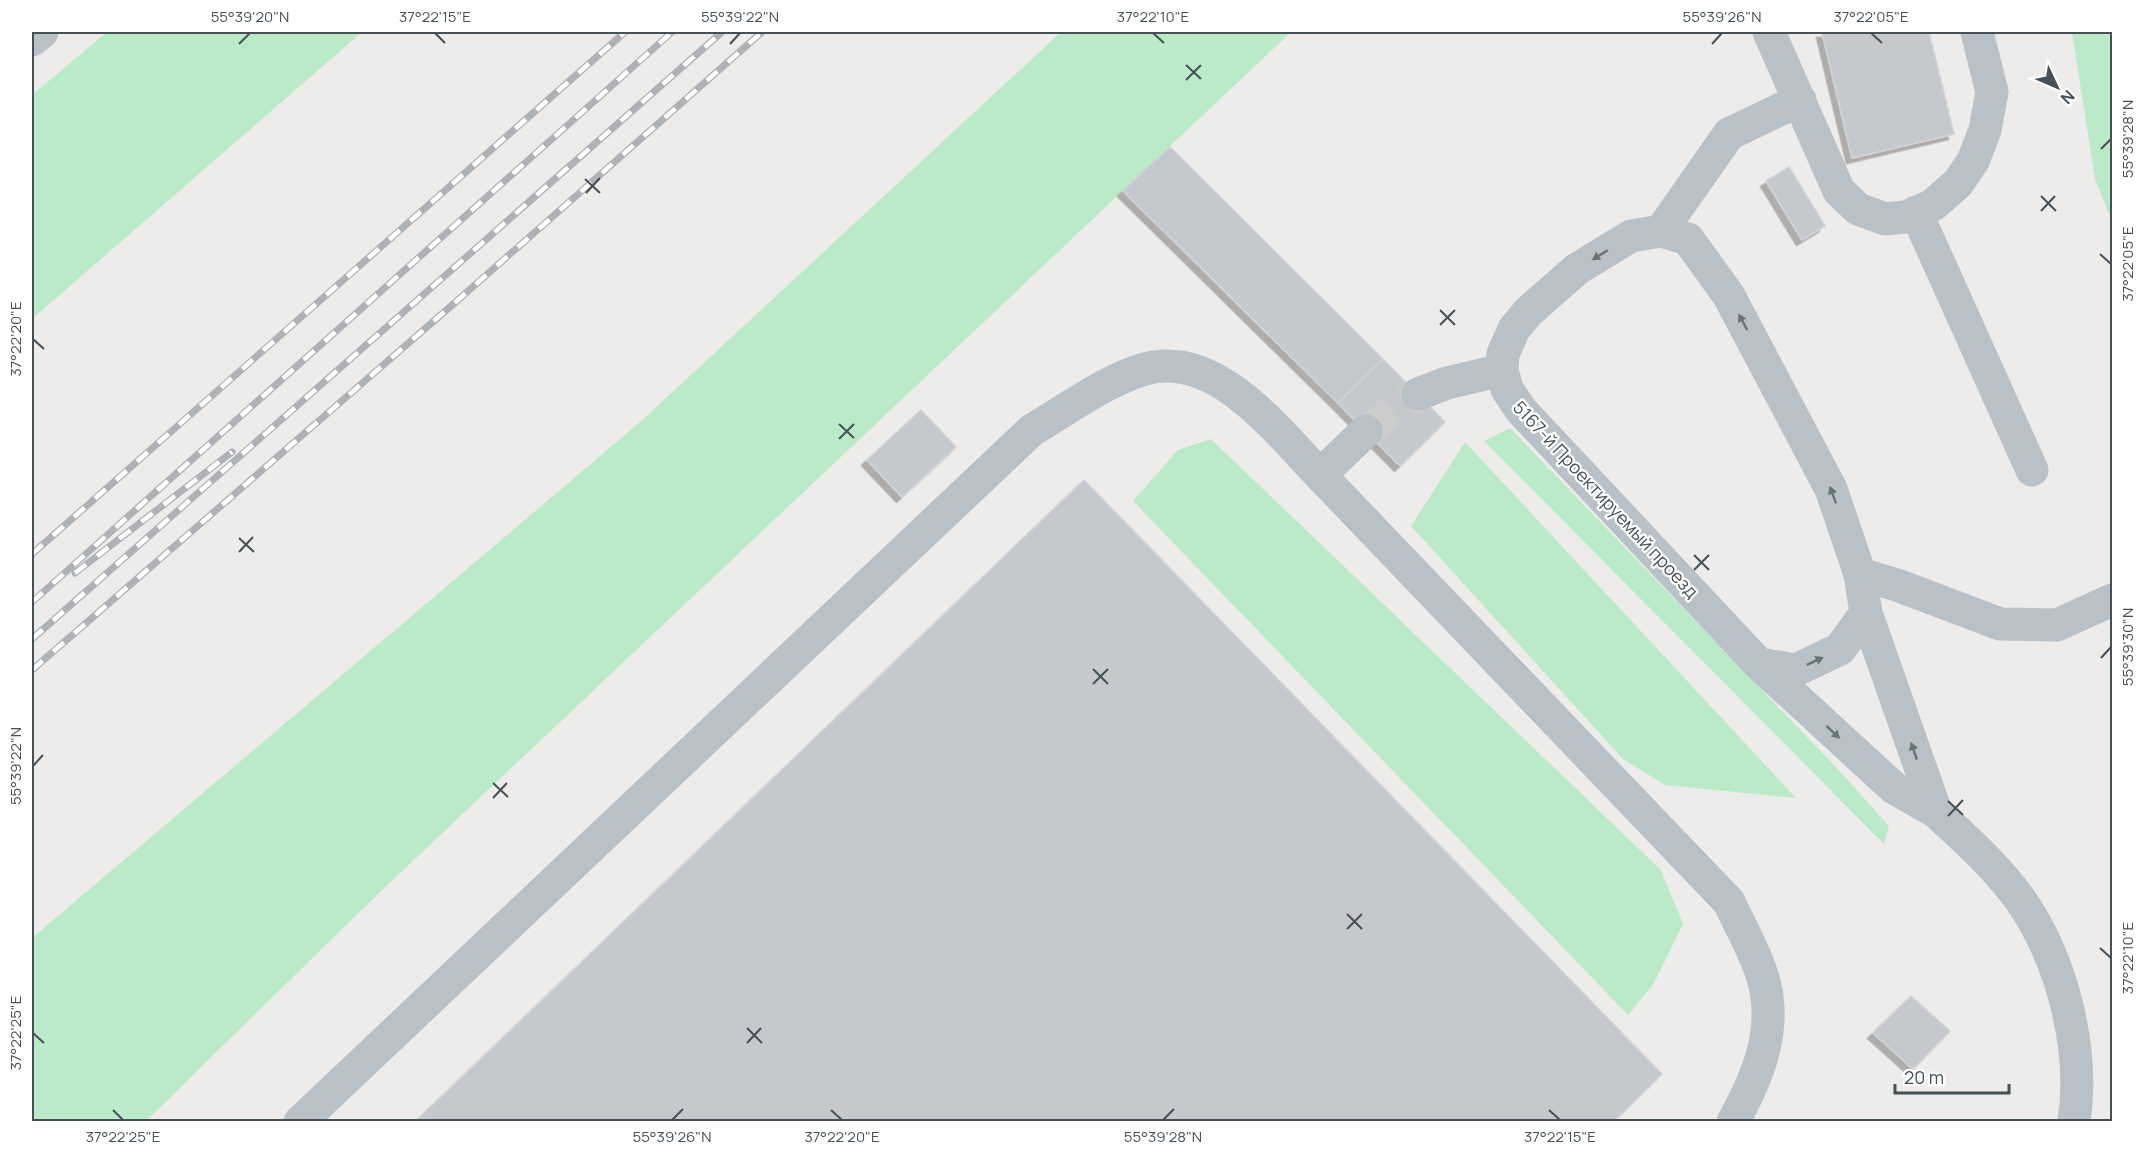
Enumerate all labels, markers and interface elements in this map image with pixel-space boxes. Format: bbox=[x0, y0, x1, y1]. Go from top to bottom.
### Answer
text: 55°39'20"N bbox=[211, 6, 289, 27]
text: 37°22'15"E bbox=[399, 6, 471, 27]
text: 55°39'22"N bbox=[701, 6, 779, 27]
text: 37°22'10"E bbox=[1117, 6, 1189, 27]
text: 55°39'26"N bbox=[1683, 6, 1761, 27]
text: 37°22'05"E bbox=[1833, 6, 1909, 27]
north arrow bbox=[2027, 57, 2087, 117]
text: N bbox=[2056, 86, 2080, 109]
text: 55°39'28"N bbox=[2117, 100, 2138, 178]
text: 37°22'05"E bbox=[2117, 226, 2138, 302]
one-way arrow bbox=[1592, 250, 1608, 261]
text: 37°22'20"E bbox=[5, 301, 26, 377]
one-way arrow bbox=[1738, 313, 1748, 330]
street label: 5167-й Проектируемый проезд bbox=[1508, 395, 1704, 603]
one-way arrow bbox=[1827, 486, 1837, 504]
text: 55°39'30"N bbox=[2117, 608, 2138, 686]
one-way arrow bbox=[1807, 656, 1824, 665]
one-way arrow bbox=[1825, 725, 1840, 738]
text: 55°39'22"N bbox=[5, 727, 26, 805]
one-way arrow bbox=[1909, 742, 1919, 760]
text: 37°22'10"E bbox=[2117, 922, 2138, 994]
text: 37°22'25"E bbox=[5, 996, 26, 1070]
scale bar bbox=[1895, 1057, 2009, 1095]
text: 20 m bbox=[1904, 1065, 1944, 1089]
text: 37°22'25"E bbox=[86, 1126, 160, 1147]
text: 55°39'26"N bbox=[633, 1126, 711, 1147]
text: 37°22'20"E bbox=[804, 1126, 880, 1147]
text: 55°39'28"N bbox=[1124, 1126, 1202, 1147]
text: 37°22'15"E bbox=[1524, 1126, 1596, 1147]

